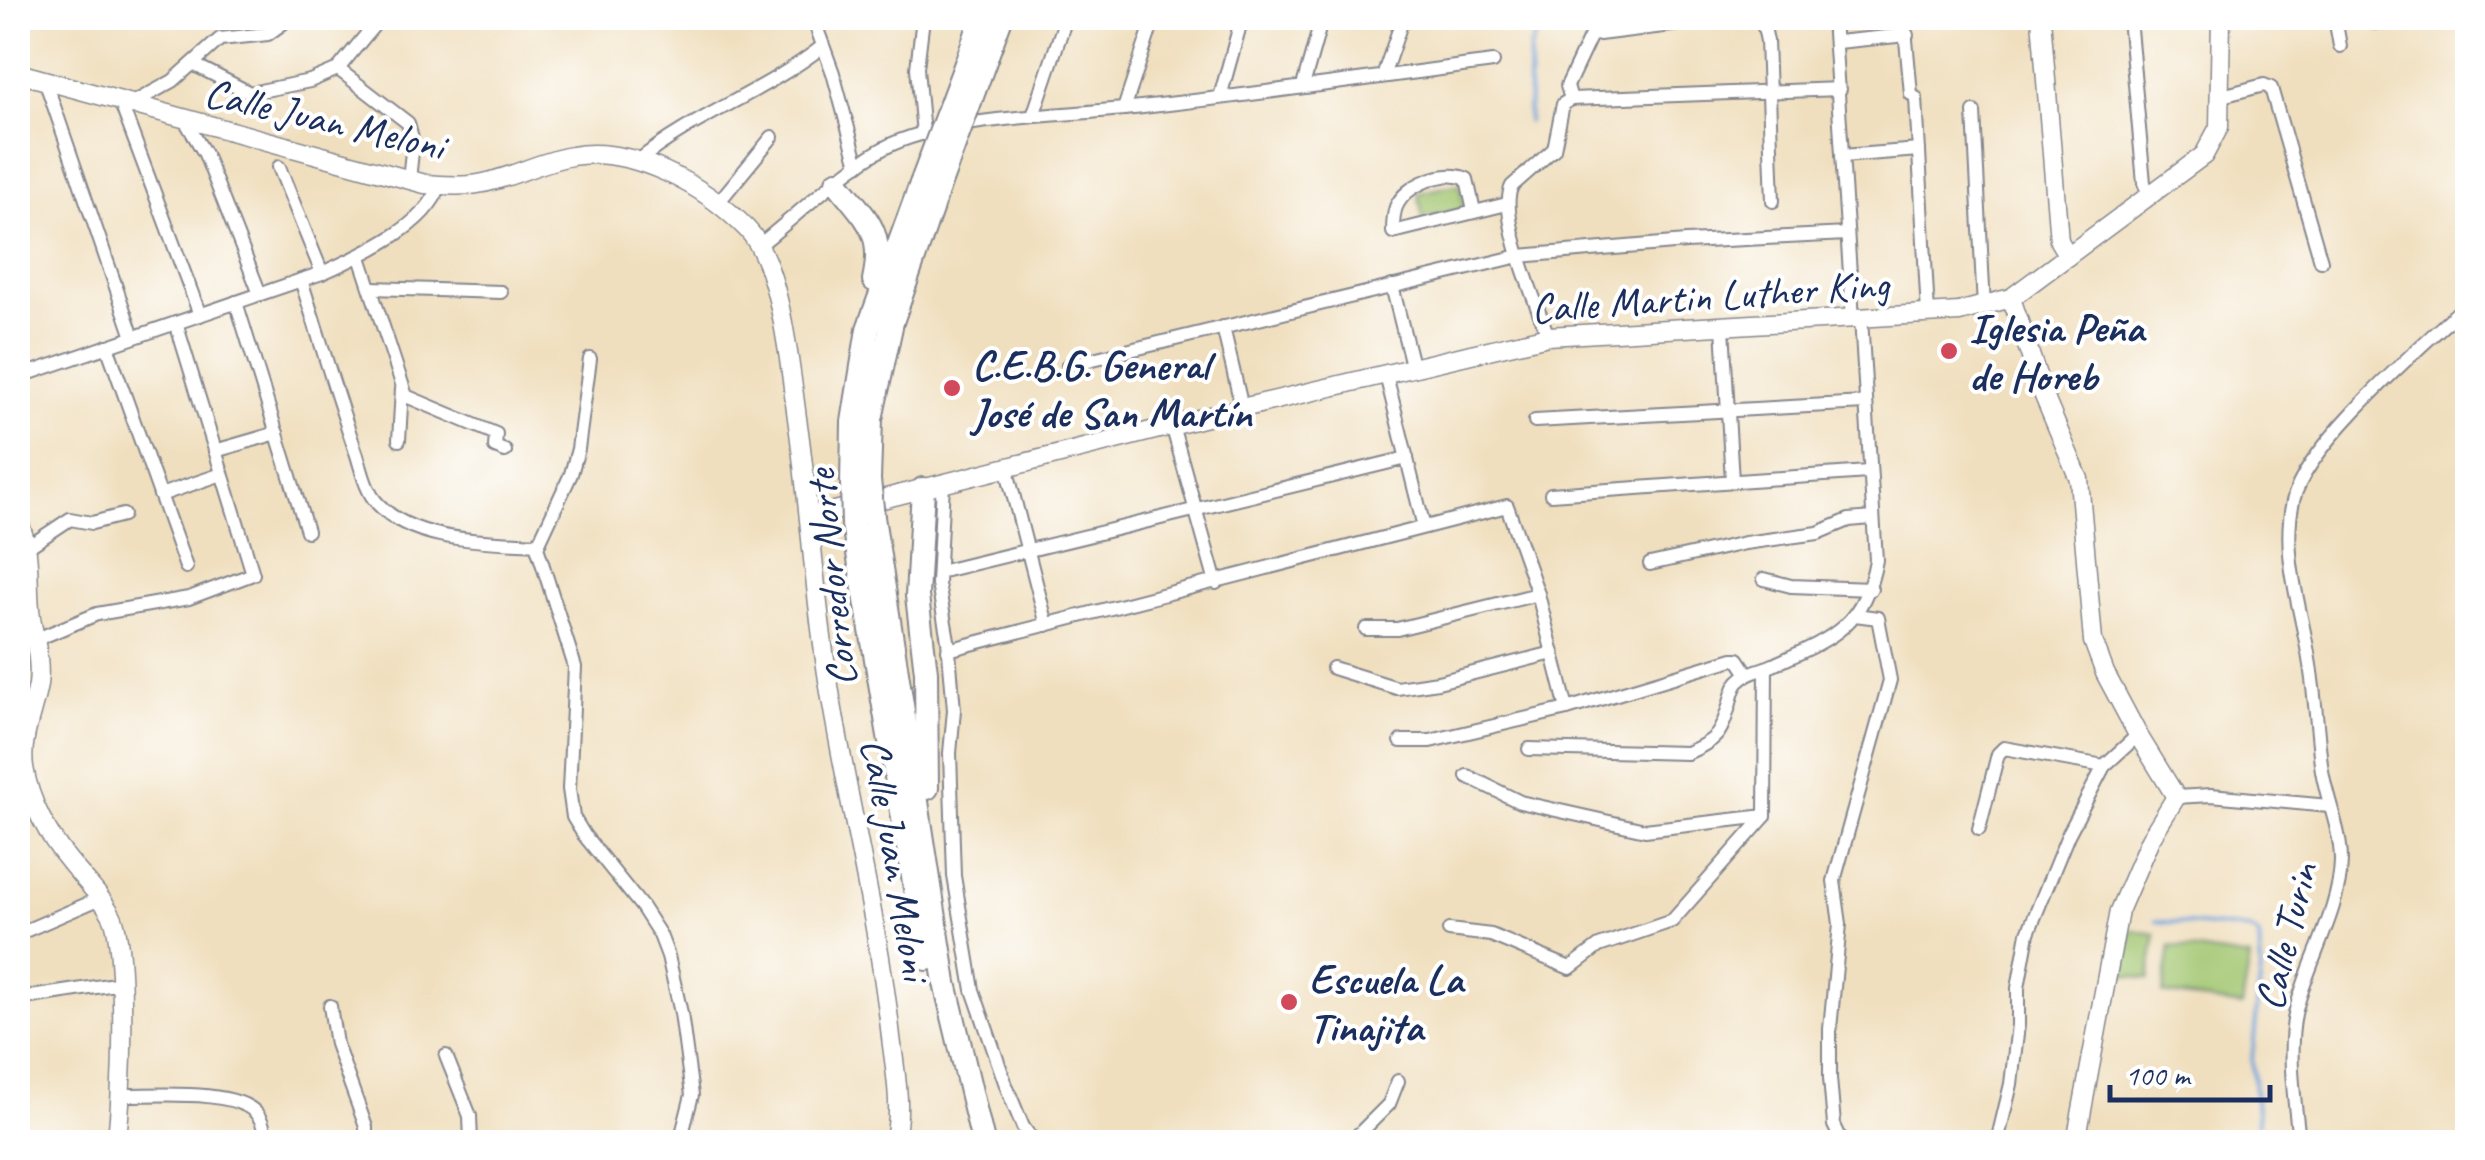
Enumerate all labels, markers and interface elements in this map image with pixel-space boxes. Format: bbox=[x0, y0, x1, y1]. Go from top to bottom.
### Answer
street label: Calle Juan Meloni bbox=[200, 66, 455, 174]
street label: Calle Martin Luther King bbox=[1529, 257, 1893, 335]
place label: Iglesia Peña de Horeb bbox=[1969, 302, 2147, 403]
place label: C.E.B.G. General José de San Martín bbox=[969, 339, 1253, 440]
marker: Iglesia Peña de Horeb bbox=[1938, 340, 1960, 362]
marker: C.E.B.G. General José de San Martín bbox=[941, 377, 963, 399]
street label: Corredor Norte bbox=[794, 464, 869, 689]
street label: Calle Juan Meloni bbox=[848, 734, 944, 989]
street label: Calle Turin bbox=[2243, 856, 2331, 1015]
place label: Escuela La Tinajita bbox=[1309, 953, 1466, 1054]
marker: Escuela La Tinajita bbox=[1278, 991, 1300, 1013]
scale bar bbox=[2110, 1040, 2270, 1102]
text: 100 m bbox=[2125, 1056, 2192, 1094]

